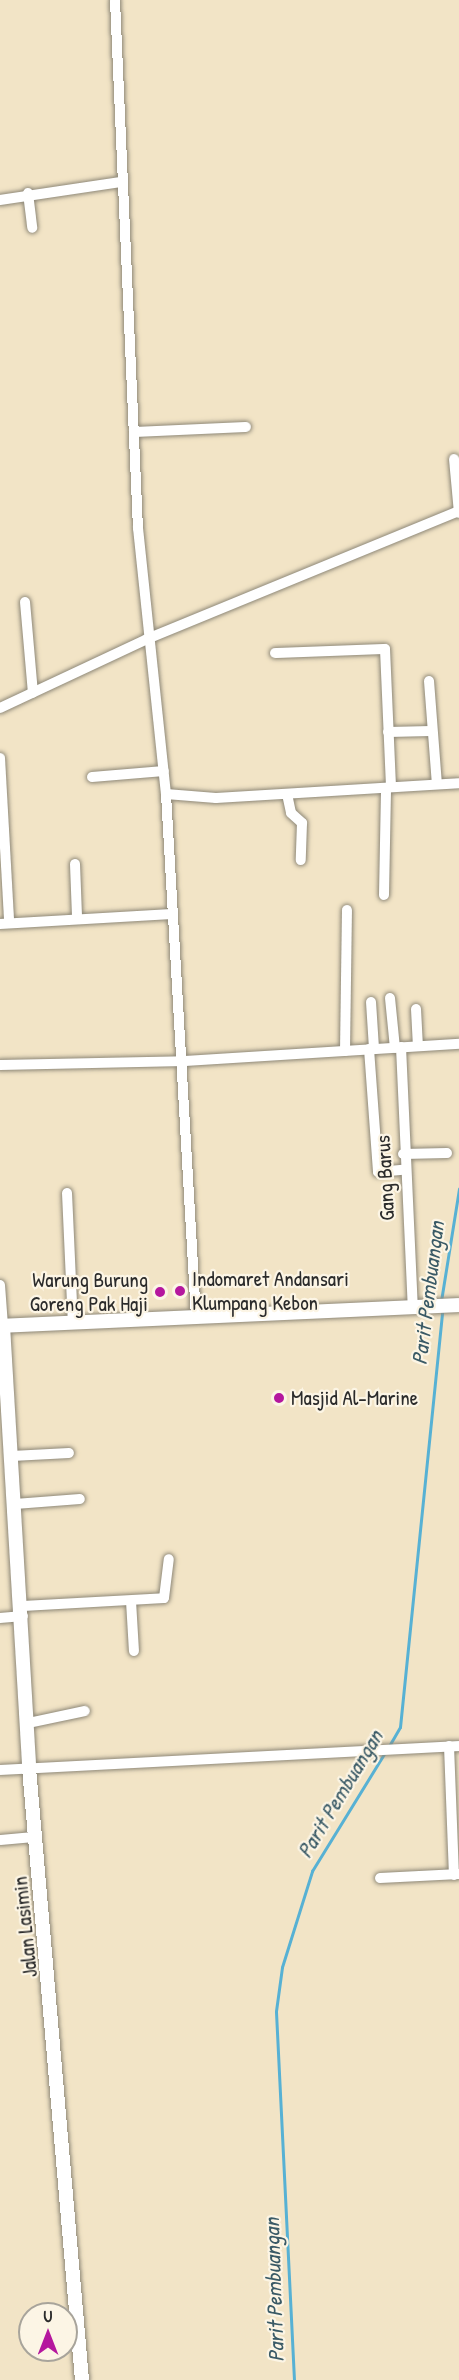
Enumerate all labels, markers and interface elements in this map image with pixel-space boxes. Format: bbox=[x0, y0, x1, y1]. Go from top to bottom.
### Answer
street label: Gang Barus bbox=[370, 1135, 400, 1221]
water label: Parit Pembuangan bbox=[406, 1220, 450, 1366]
place label: Indomaret Andansari Klumpang Kebon bbox=[192, 1266, 349, 1316]
place label: Warung Burung Goreng Pak Haji bbox=[30, 1267, 148, 1317]
marker: Indomaret Andansari Klumpang Kebon bbox=[173, 1284, 187, 1298]
marker: Warung Burung Goreng Pak Haji bbox=[153, 1285, 167, 1299]
place label: Masjid Al-Marine bbox=[291, 1385, 418, 1411]
marker: Masjid Al-Marine bbox=[272, 1391, 286, 1405]
water label: Parit Pembuangan bbox=[292, 1725, 388, 1863]
street label: Jalan Lasimin bbox=[7, 1875, 43, 1979]
water label: Parit Pembuangan bbox=[258, 2217, 290, 2363]
north arrow bbox=[18, 2302, 78, 2362]
text: U bbox=[44, 2305, 52, 2327]

